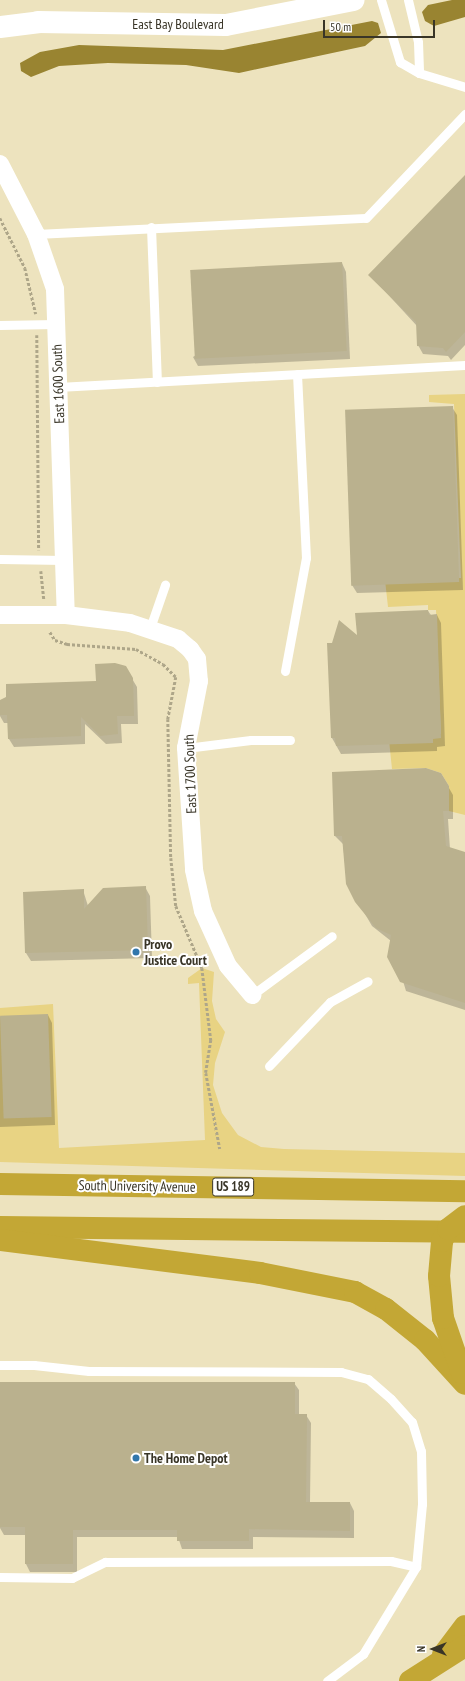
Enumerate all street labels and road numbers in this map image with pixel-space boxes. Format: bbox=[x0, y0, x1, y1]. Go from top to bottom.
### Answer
street label: East Bay Boulevard bbox=[132, 16, 224, 32]
street label: East 1600 South bbox=[48, 344, 68, 424]
street label: East 1700 South bbox=[180, 734, 200, 814]
road number: US 189 bbox=[212, 1176, 254, 1198]
street label: South University Avenue bbox=[78, 1177, 196, 1195]

